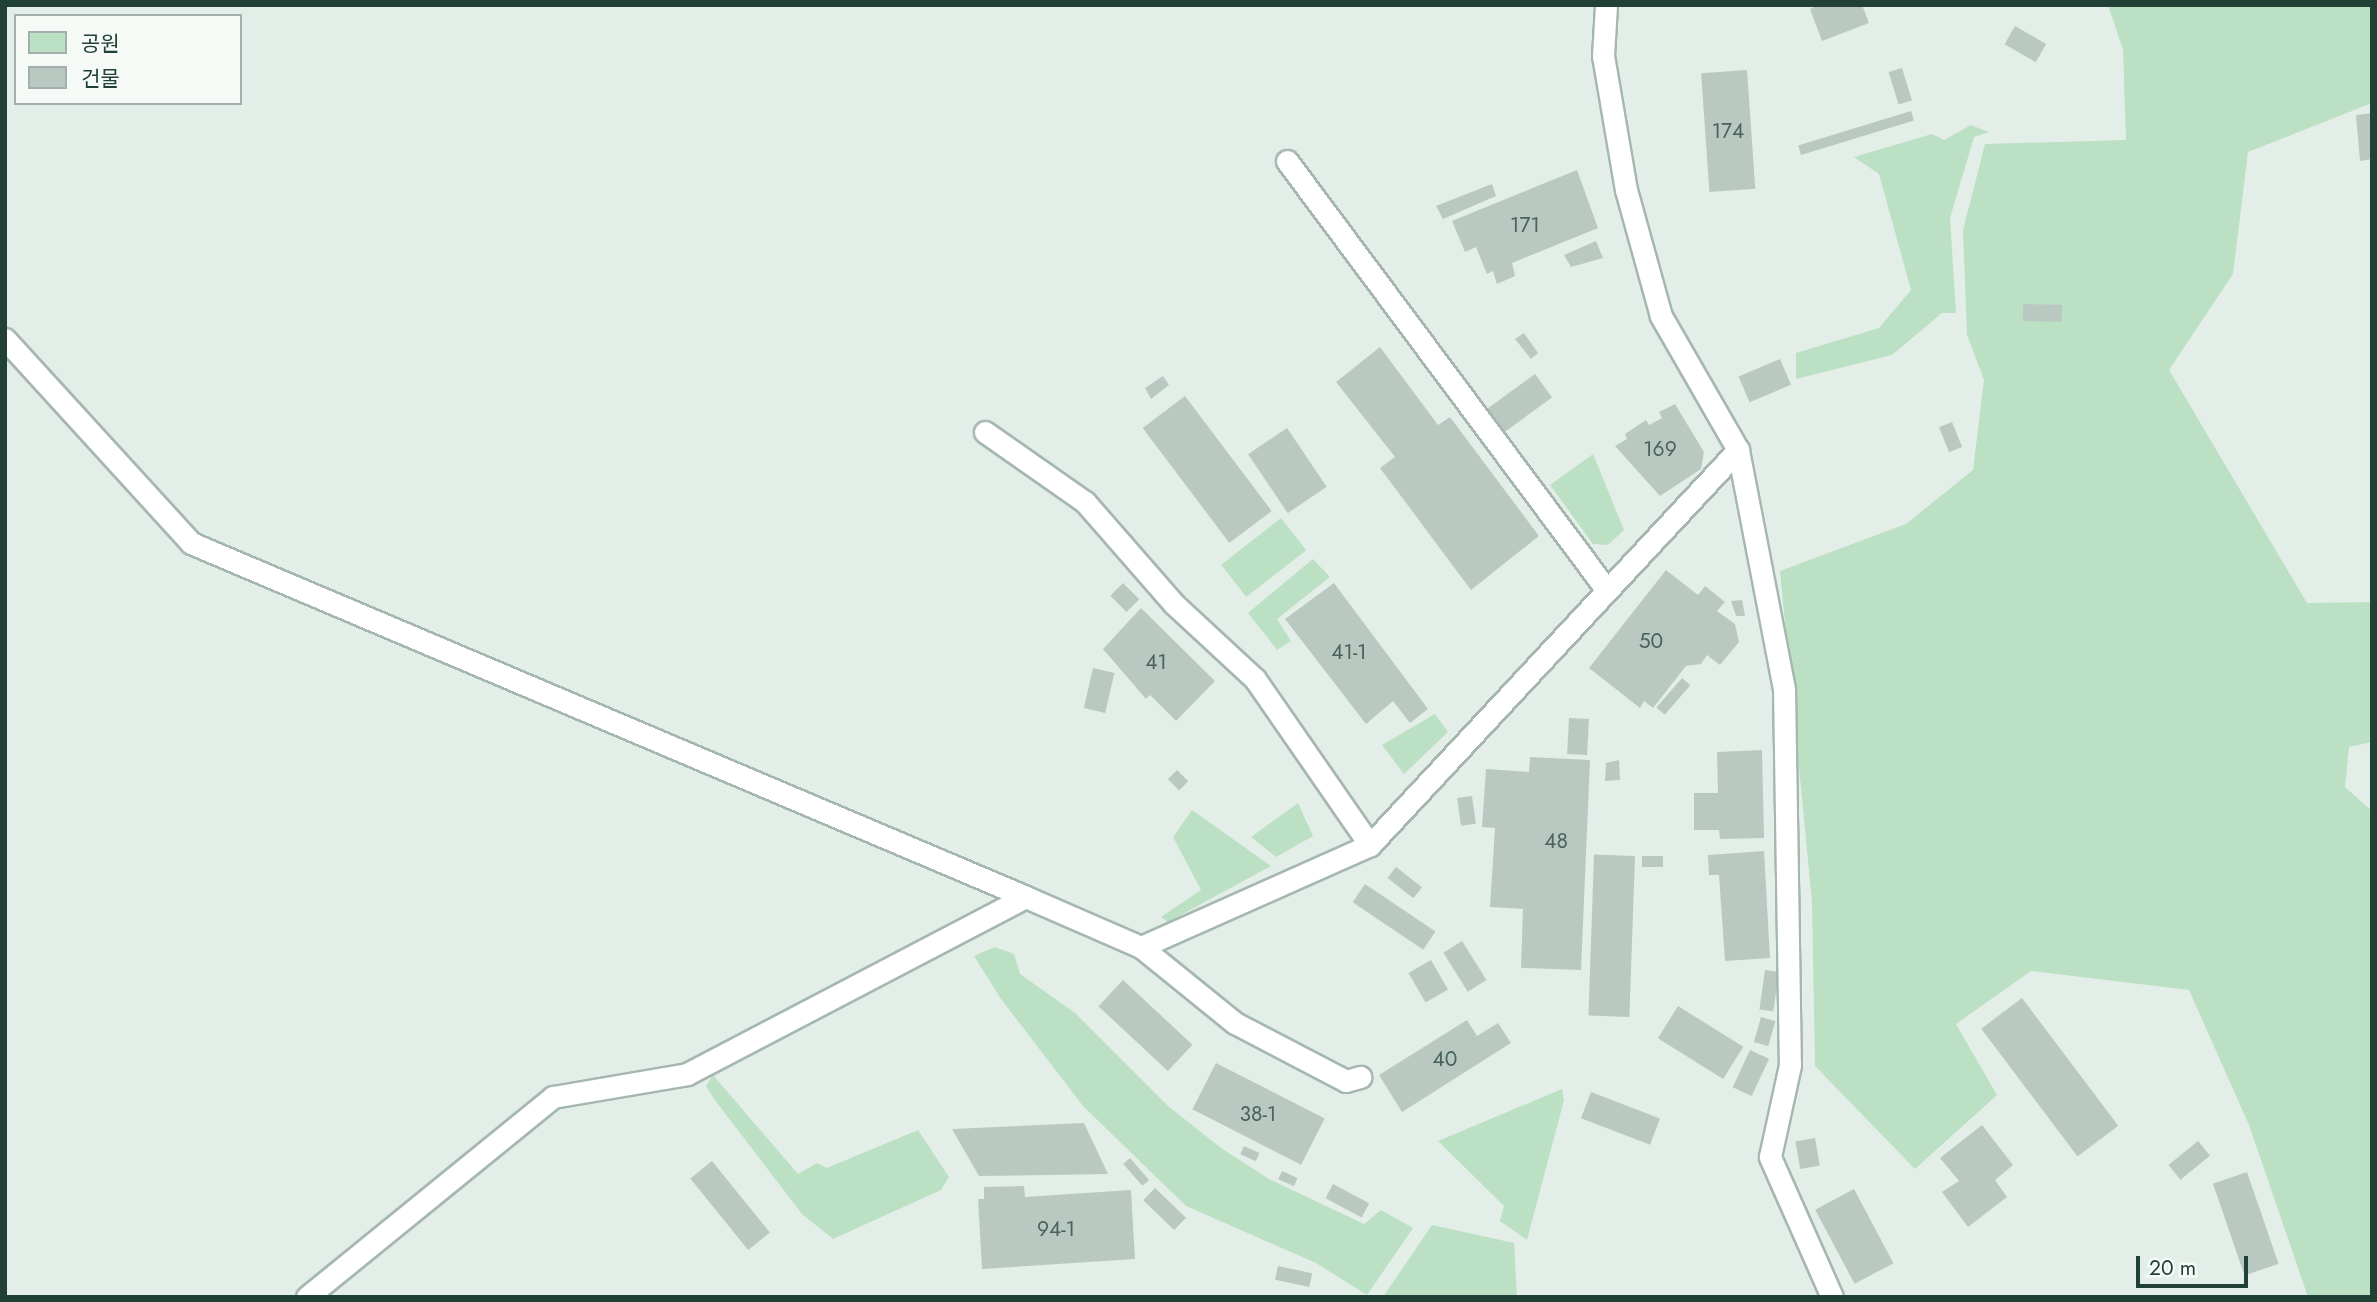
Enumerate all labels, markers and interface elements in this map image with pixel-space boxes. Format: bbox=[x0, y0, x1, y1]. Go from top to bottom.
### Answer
legend bbox=[14, 14, 242, 105]
text: 공원 bbox=[81, 29, 120, 59]
text: 건물 bbox=[81, 64, 120, 94]
house number: 174 bbox=[1712, 118, 1744, 144]
house number: 171 bbox=[1510, 212, 1540, 238]
house number: 169 bbox=[1643, 436, 1677, 462]
house number: 50 bbox=[1639, 628, 1663, 654]
house number: 41-1 bbox=[1331, 639, 1367, 665]
house number: 41 bbox=[1145, 649, 1167, 675]
house number: 48 bbox=[1544, 828, 1568, 854]
house number: 40 bbox=[1433, 1046, 1457, 1072]
house number: 38-1 bbox=[1240, 1101, 1276, 1127]
house number: 94-1 bbox=[1037, 1216, 1075, 1242]
scale bar bbox=[2139, 1242, 2251, 1286]
text: 20 m bbox=[2149, 1253, 2196, 1283]

